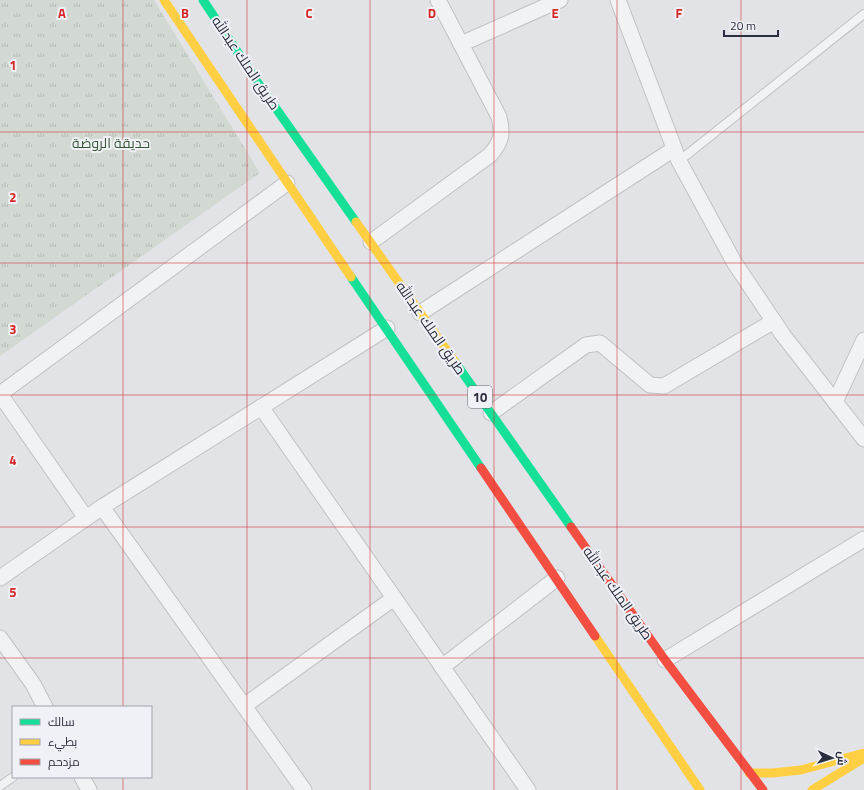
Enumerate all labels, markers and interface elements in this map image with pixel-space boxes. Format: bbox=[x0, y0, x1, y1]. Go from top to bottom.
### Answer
text: A bbox=[58, 3, 66, 23]
text: B bbox=[181, 3, 189, 23]
text: C bbox=[305, 3, 313, 23]
text: D bbox=[428, 3, 436, 23]
text: E bbox=[551, 3, 559, 23]
text: F bbox=[676, 3, 683, 23]
street label: طريق الملك عبدالله bbox=[207, 12, 286, 114]
scale bar bbox=[724, 12, 778, 38]
text: 20 m bbox=[730, 16, 756, 35]
text: 1 bbox=[9, 55, 17, 75]
park label: حديقة الروضة bbox=[72, 132, 150, 153]
text: 2 bbox=[9, 187, 17, 207]
street label: طريق الملك عبدالله bbox=[391, 277, 471, 379]
text: 3 bbox=[9, 319, 17, 339]
road number: 10 bbox=[468, 386, 492, 408]
text: 4 bbox=[9, 450, 17, 470]
street label: طريق الملك عبدالله bbox=[578, 542, 658, 644]
text: 5 bbox=[9, 582, 17, 602]
legend bbox=[12, 706, 152, 778]
text: سالك bbox=[48, 712, 75, 731]
text: بطيء bbox=[48, 732, 77, 752]
north arrow bbox=[812, 738, 852, 778]
text: ش bbox=[834, 751, 850, 766]
text: مزدحم bbox=[48, 752, 80, 771]

